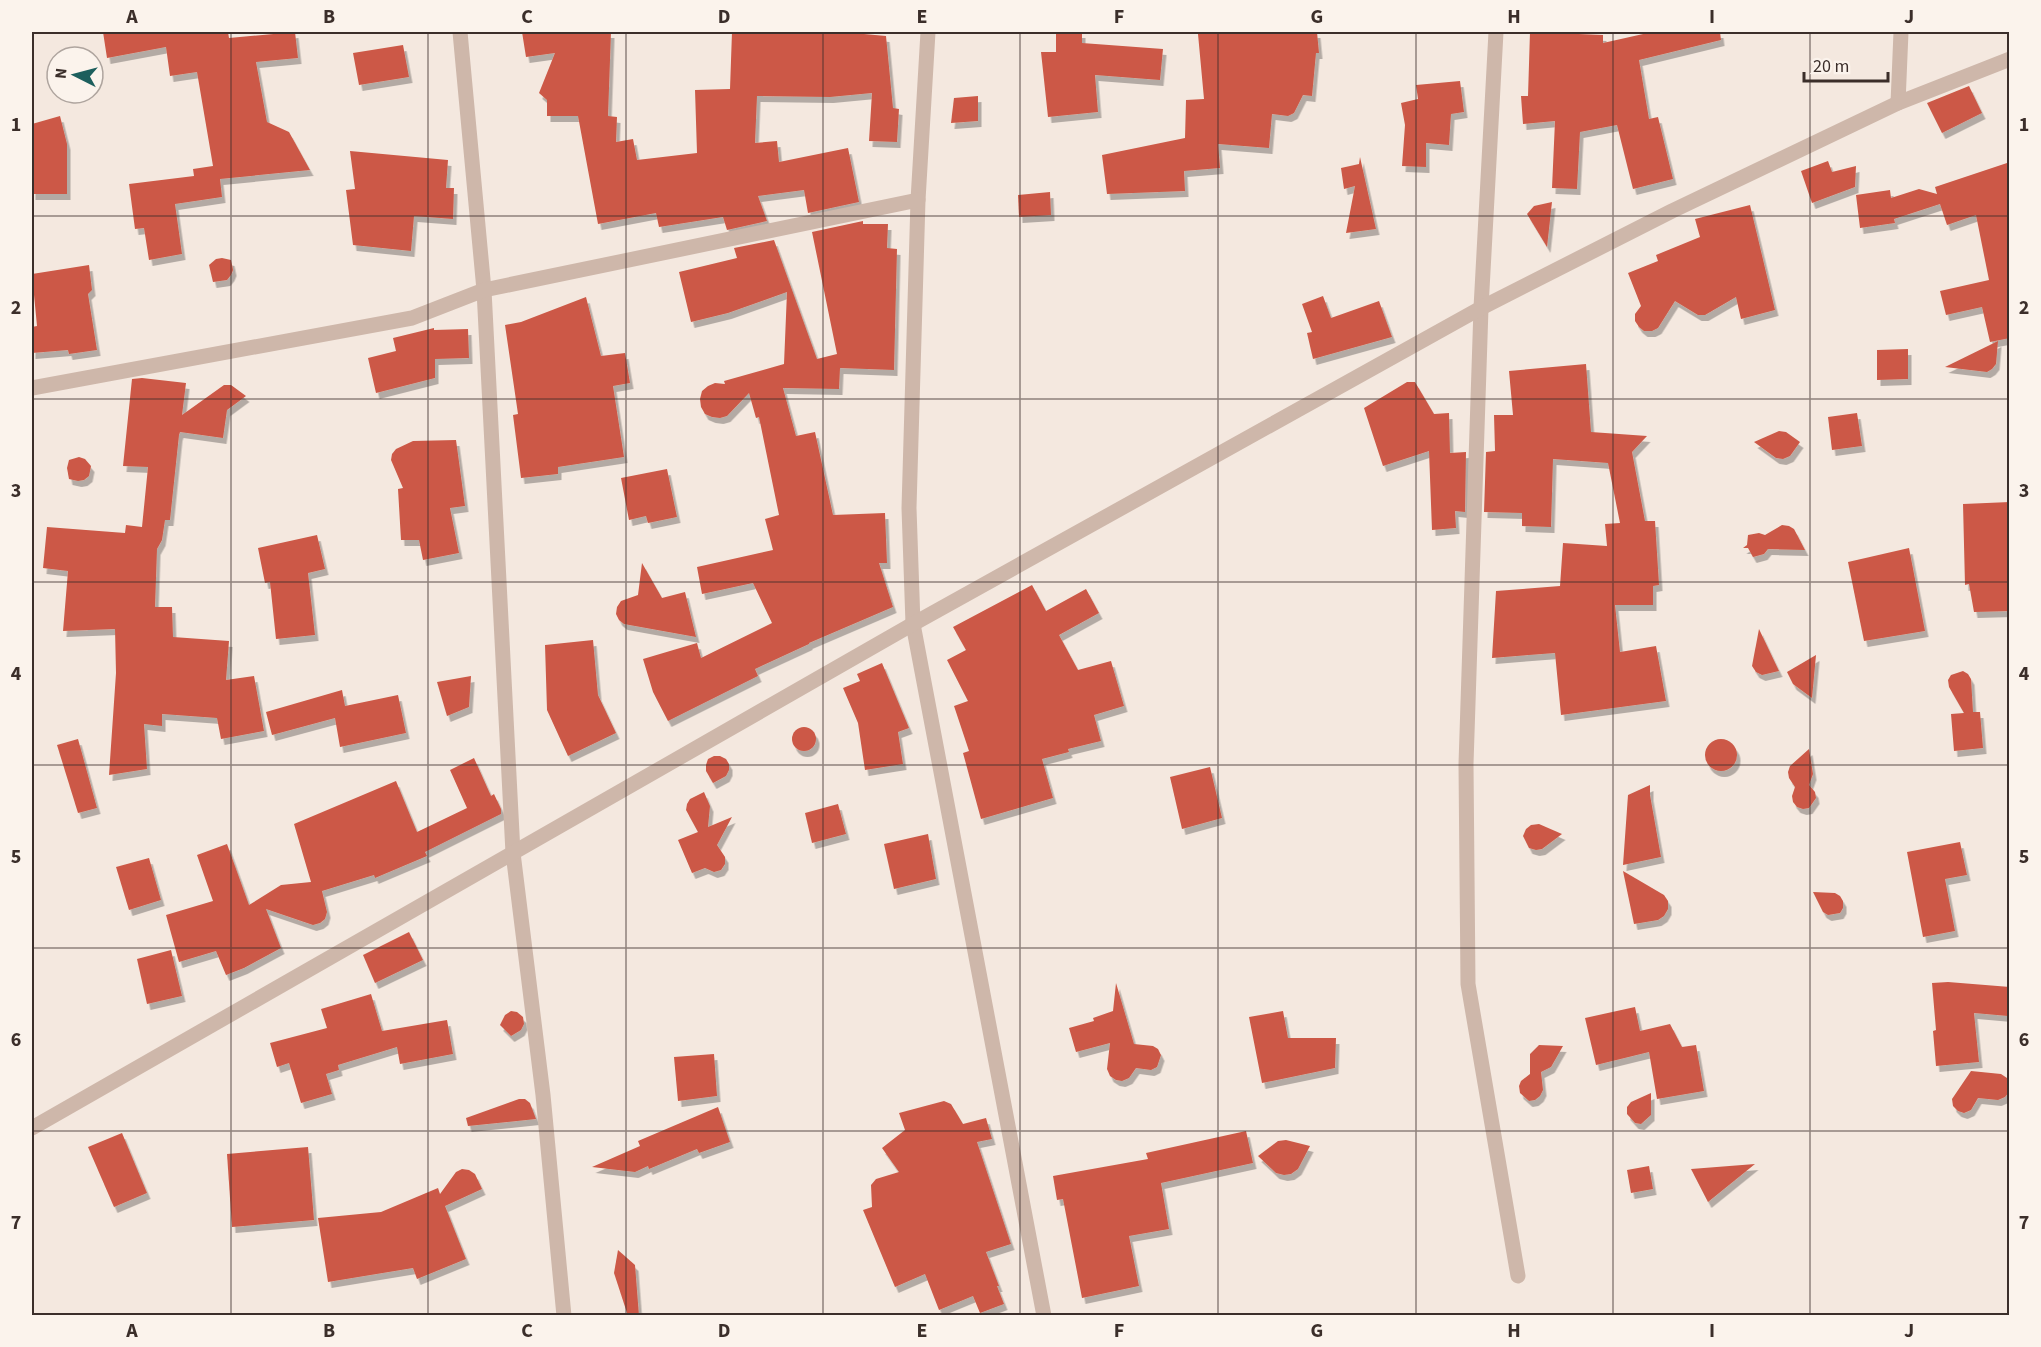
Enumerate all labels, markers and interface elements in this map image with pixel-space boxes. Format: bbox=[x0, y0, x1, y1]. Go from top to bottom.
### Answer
text: A bbox=[125, 3, 138, 31]
text: B bbox=[323, 3, 335, 31]
text: C bbox=[521, 3, 533, 31]
text: D bbox=[718, 3, 730, 31]
text: E bbox=[917, 3, 927, 31]
text: F bbox=[1114, 3, 1124, 31]
text: G bbox=[1311, 3, 1323, 31]
text: H bbox=[1507, 3, 1521, 31]
text: I bbox=[1709, 3, 1715, 31]
text: J bbox=[1904, 3, 1914, 31]
north arrow bbox=[45, 45, 105, 105]
scale bar bbox=[1804, 45, 1888, 83]
text: 20 m bbox=[1813, 54, 1849, 79]
text: N bbox=[50, 67, 73, 80]
text: 1 bbox=[11, 111, 21, 139]
text: 1 bbox=[2019, 111, 2029, 139]
text: 2 bbox=[11, 294, 21, 322]
text: 2 bbox=[2019, 294, 2029, 322]
text: 3 bbox=[11, 477, 21, 505]
text: 3 bbox=[2019, 477, 2029, 505]
text: 4 bbox=[11, 660, 22, 688]
text: 4 bbox=[2019, 660, 2030, 688]
text: 5 bbox=[11, 843, 21, 871]
text: 5 bbox=[2019, 843, 2029, 871]
text: 6 bbox=[11, 1026, 21, 1054]
text: 6 bbox=[2019, 1026, 2029, 1054]
text: 7 bbox=[11, 1209, 21, 1237]
text: 7 bbox=[2019, 1209, 2029, 1237]
text: A bbox=[125, 1317, 138, 1345]
text: B bbox=[323, 1317, 335, 1345]
text: C bbox=[521, 1317, 533, 1345]
text: D bbox=[718, 1317, 730, 1345]
text: E bbox=[917, 1317, 927, 1345]
text: F bbox=[1114, 1317, 1124, 1345]
text: G bbox=[1311, 1317, 1323, 1345]
text: H bbox=[1507, 1317, 1521, 1345]
text: I bbox=[1709, 1317, 1715, 1345]
text: J bbox=[1904, 1317, 1914, 1345]

